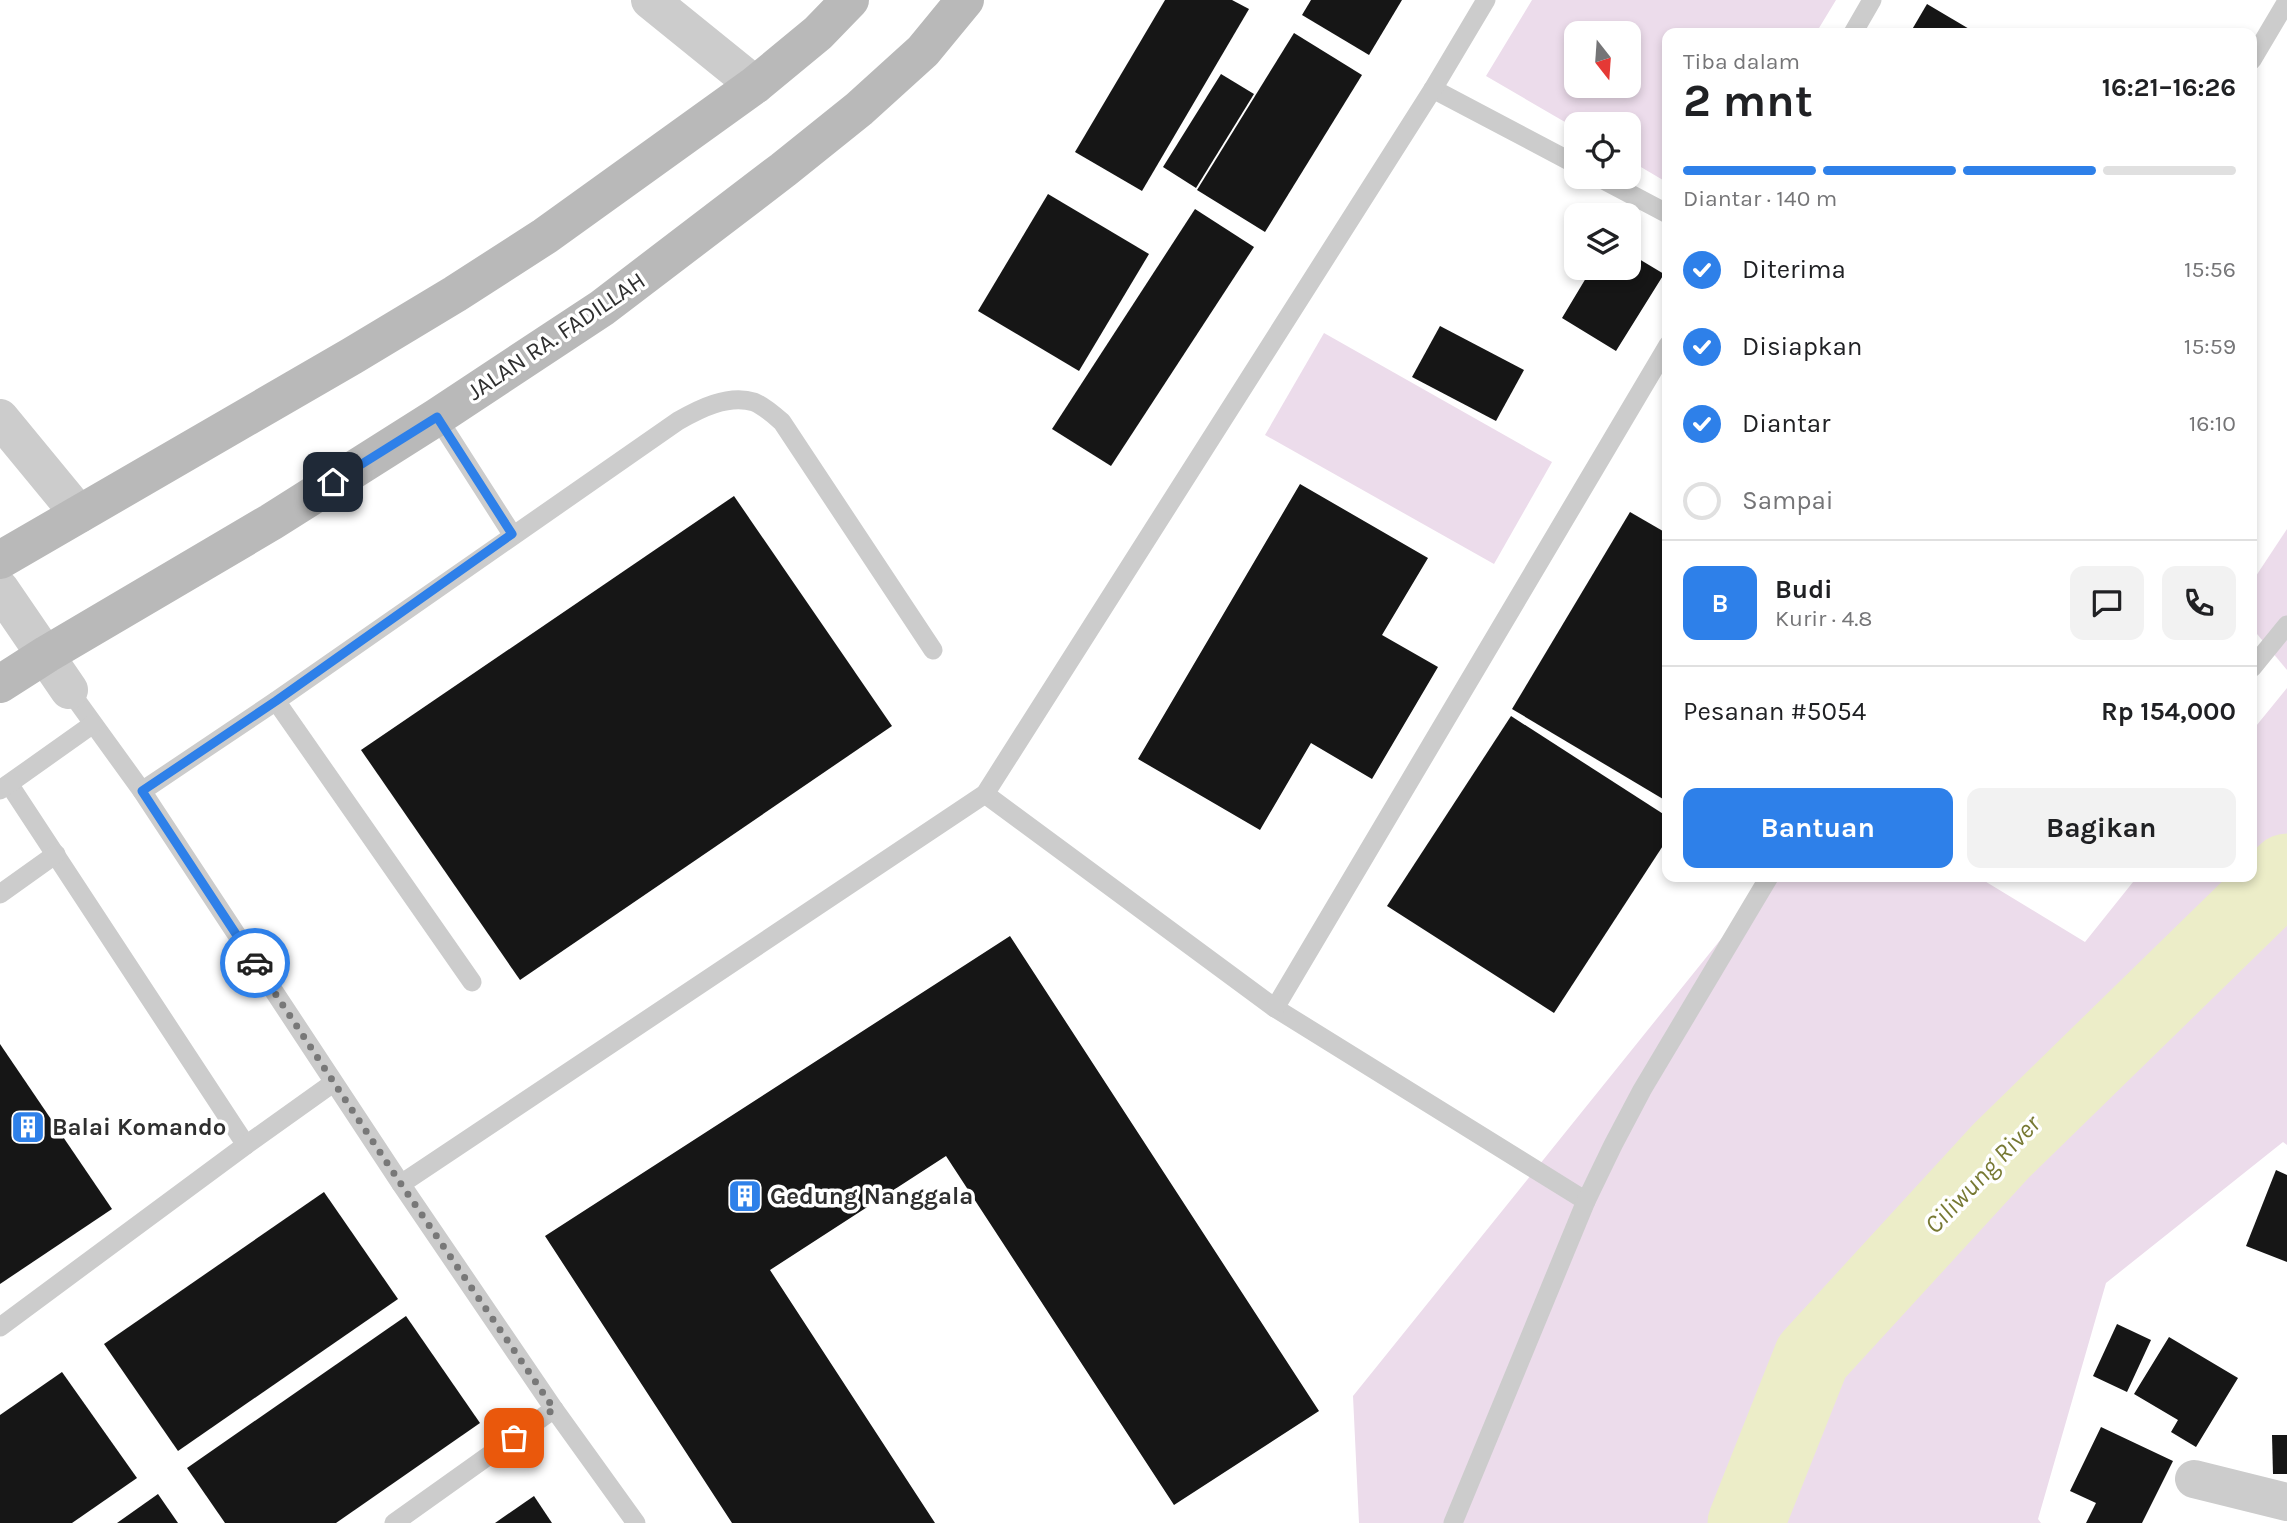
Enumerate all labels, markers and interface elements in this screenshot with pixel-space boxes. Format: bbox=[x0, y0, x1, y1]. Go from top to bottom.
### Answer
north arrow bbox=[1564, 21, 1642, 98]
map controls bbox=[1564, 21, 1641, 280]
text: Tiba dalam bbox=[1683, 48, 1800, 75]
text: 16:21–16:26 bbox=[2102, 72, 2236, 103]
text: 2 mnt bbox=[1683, 74, 1813, 128]
button: locate bbox=[1564, 112, 1641, 189]
text: Diantar · 140 m bbox=[1683, 185, 1837, 212]
button: layers bbox=[1564, 203, 1641, 280]
icon: check bbox=[1683, 251, 1721, 289]
text: Diterima bbox=[1742, 254, 1846, 285]
text: 15:56 bbox=[2184, 256, 2236, 283]
street label: JALAN RA. FADILLAH bbox=[462, 266, 650, 406]
icon: check bbox=[1683, 328, 1721, 366]
text: Disiapkan bbox=[1742, 331, 1862, 362]
text: 15:59 bbox=[2184, 333, 2236, 360]
icon: check bbox=[1683, 405, 1721, 443]
text: Diantar bbox=[1742, 408, 1830, 439]
text: 16:10 bbox=[2189, 410, 2236, 437]
pin bbox=[303, 452, 363, 512]
icon: home bbox=[314, 463, 352, 501]
text: Sampai bbox=[1742, 485, 1834, 516]
button: chat bbox=[2070, 566, 2144, 640]
button: phone bbox=[2162, 566, 2236, 640]
text: Budi bbox=[1775, 574, 1833, 605]
text: B bbox=[1712, 588, 1728, 619]
text: Kurir · 4.8 bbox=[1775, 605, 1873, 632]
text: Pesanan #5054 bbox=[1683, 696, 1866, 727]
text: Rp 154,000 bbox=[2101, 696, 2236, 727]
button: Bantuan bbox=[1683, 788, 1953, 868]
button: Bagikan bbox=[1967, 788, 2236, 868]
courier bbox=[220, 928, 290, 998]
icon: car bbox=[236, 944, 274, 982]
building icon: Balai Komando bbox=[9, 1108, 47, 1146]
water label: Ciliwung River bbox=[1918, 1108, 2047, 1240]
place label: Balai Komando bbox=[52, 1113, 226, 1141]
building icon: Gedung Nanggala bbox=[726, 1177, 764, 1215]
place label: Gedung Nanggala bbox=[770, 1182, 973, 1210]
pin bbox=[484, 1408, 544, 1468]
icon: bag bbox=[495, 1419, 533, 1457]

